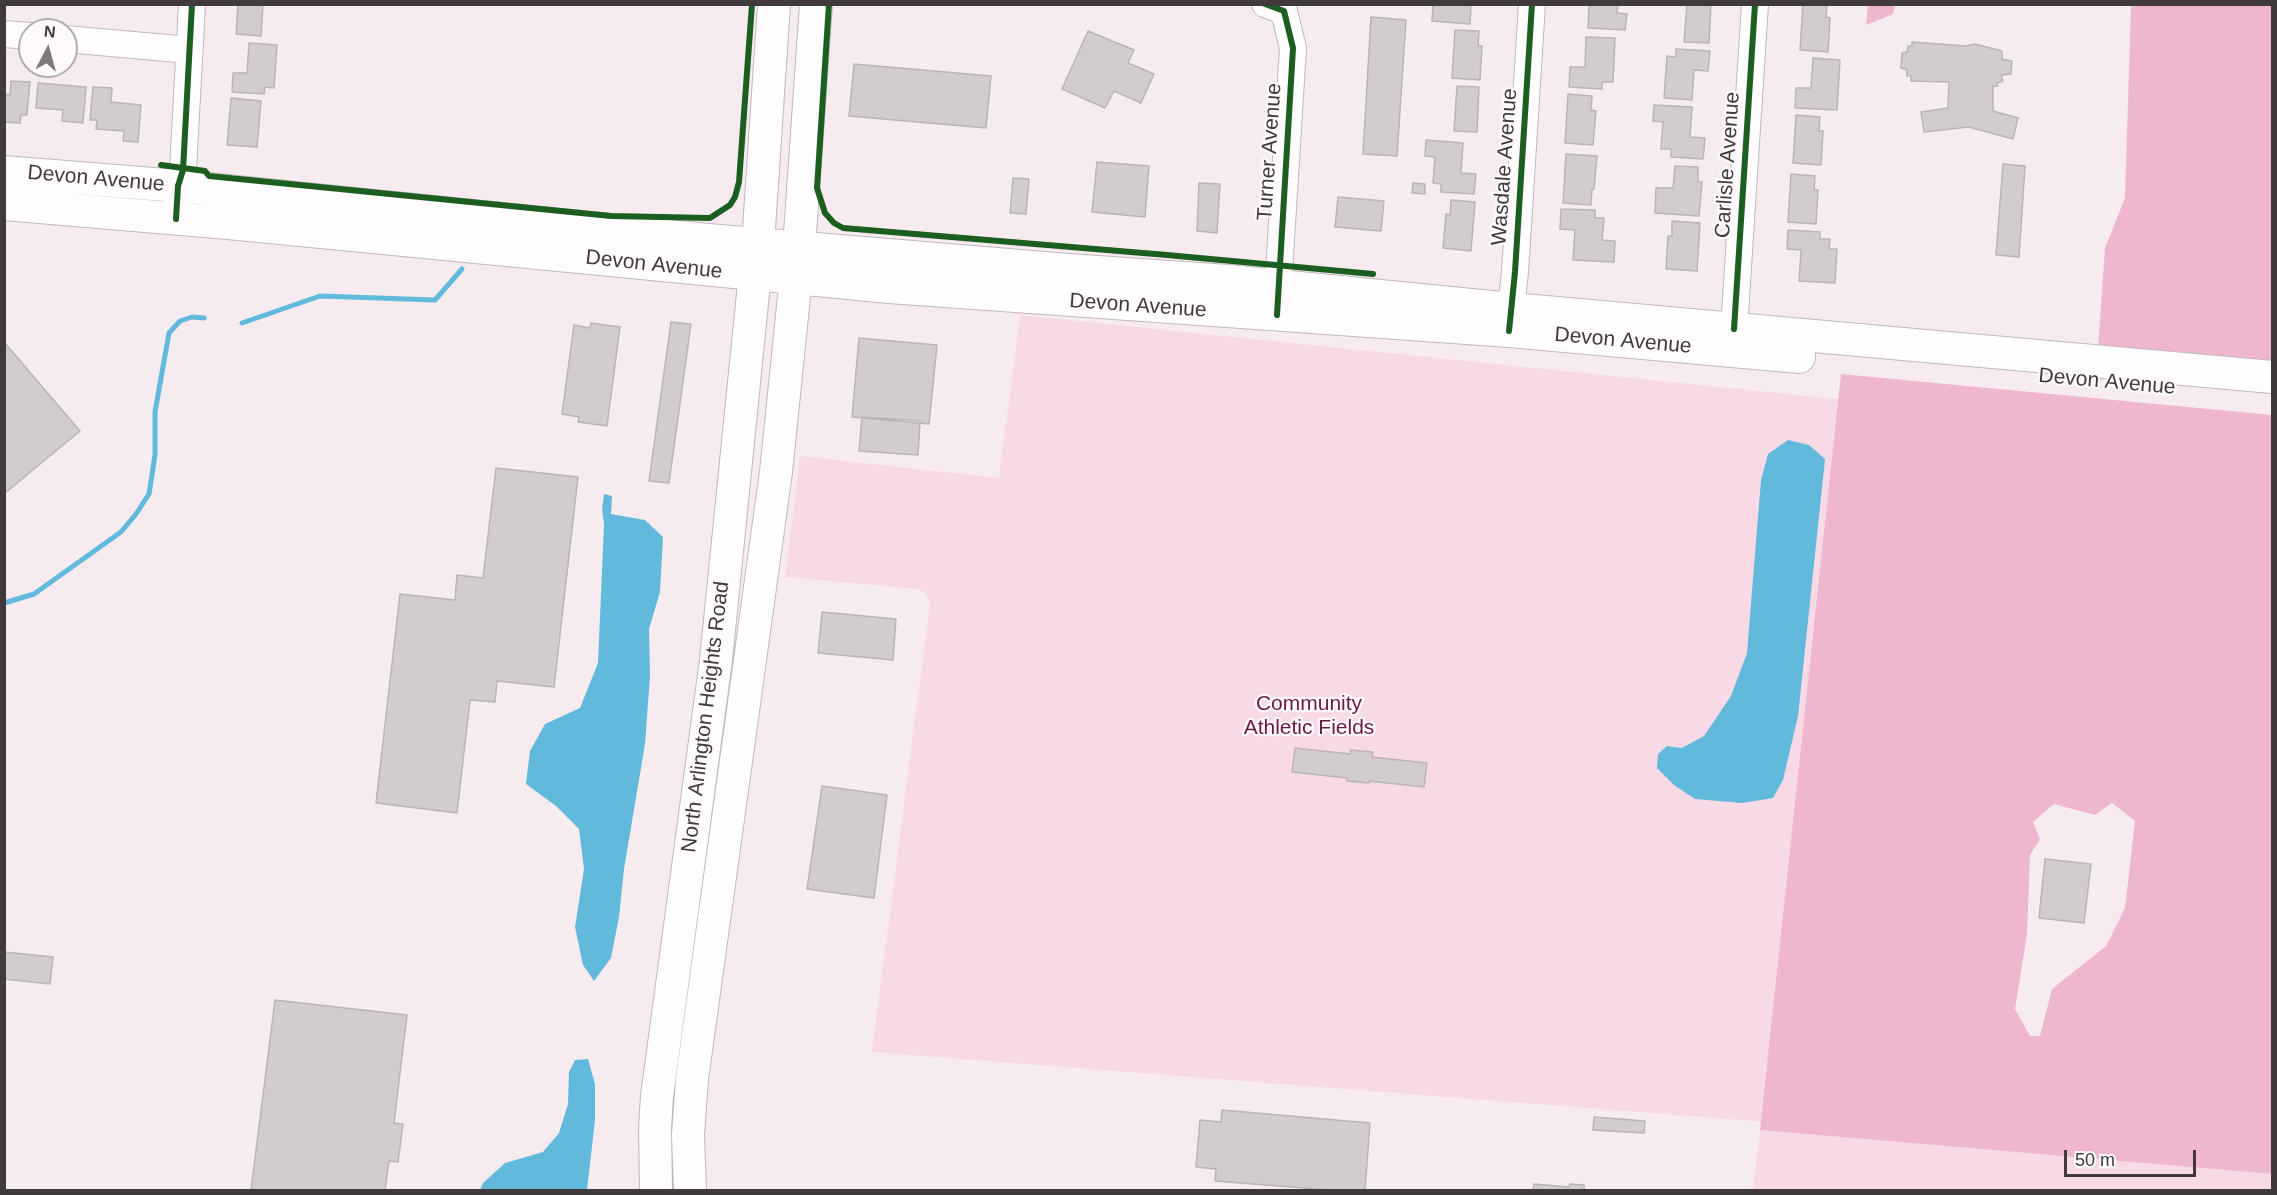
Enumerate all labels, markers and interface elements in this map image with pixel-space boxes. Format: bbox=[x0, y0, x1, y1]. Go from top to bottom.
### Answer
north arrow bbox=[18, 18, 78, 78]
text: N bbox=[43, 23, 56, 41]
street label: Turner Avenue bbox=[1253, 82, 1287, 222]
street label: Wasdale Avenue bbox=[1487, 88, 1523, 246]
street label: Carlisle Avenue bbox=[1710, 91, 1746, 239]
street label: Devon Avenue bbox=[26, 160, 166, 198]
street label: Devon Avenue bbox=[584, 245, 724, 285]
street label: Devon Avenue bbox=[1069, 289, 1207, 323]
street label: Devon Avenue bbox=[1553, 322, 1693, 360]
street label: Devon Avenue bbox=[2037, 363, 2177, 401]
street label: North Arlington Heights Road bbox=[677, 580, 735, 854]
park label: Community Athletic Fields bbox=[1244, 691, 1374, 741]
scale bar bbox=[2067, 1138, 2199, 1176]
text: 50 m bbox=[2075, 1150, 2115, 1170]

